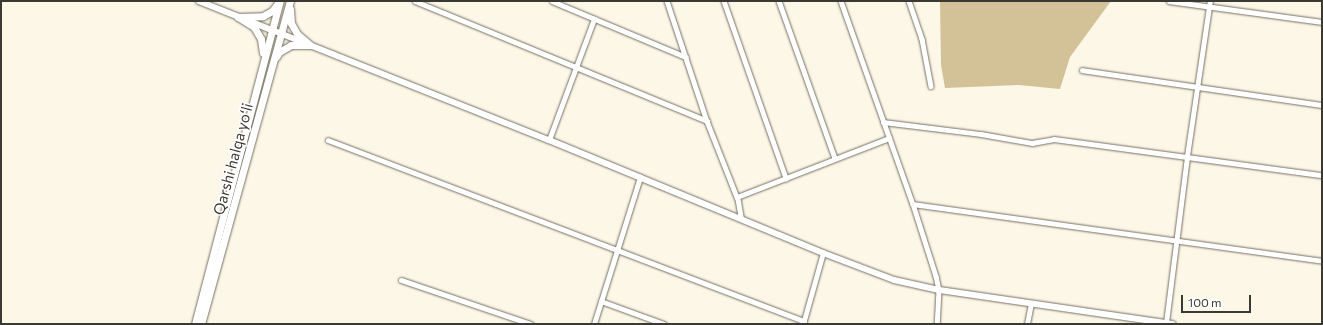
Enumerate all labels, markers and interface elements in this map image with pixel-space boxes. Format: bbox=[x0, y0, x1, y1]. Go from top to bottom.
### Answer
street label: Qarshi halqa yoʻli bbox=[209, 101, 257, 217]
scale bar bbox=[1183, 287, 1253, 313]
text: 100 m bbox=[1188, 295, 1222, 309]

